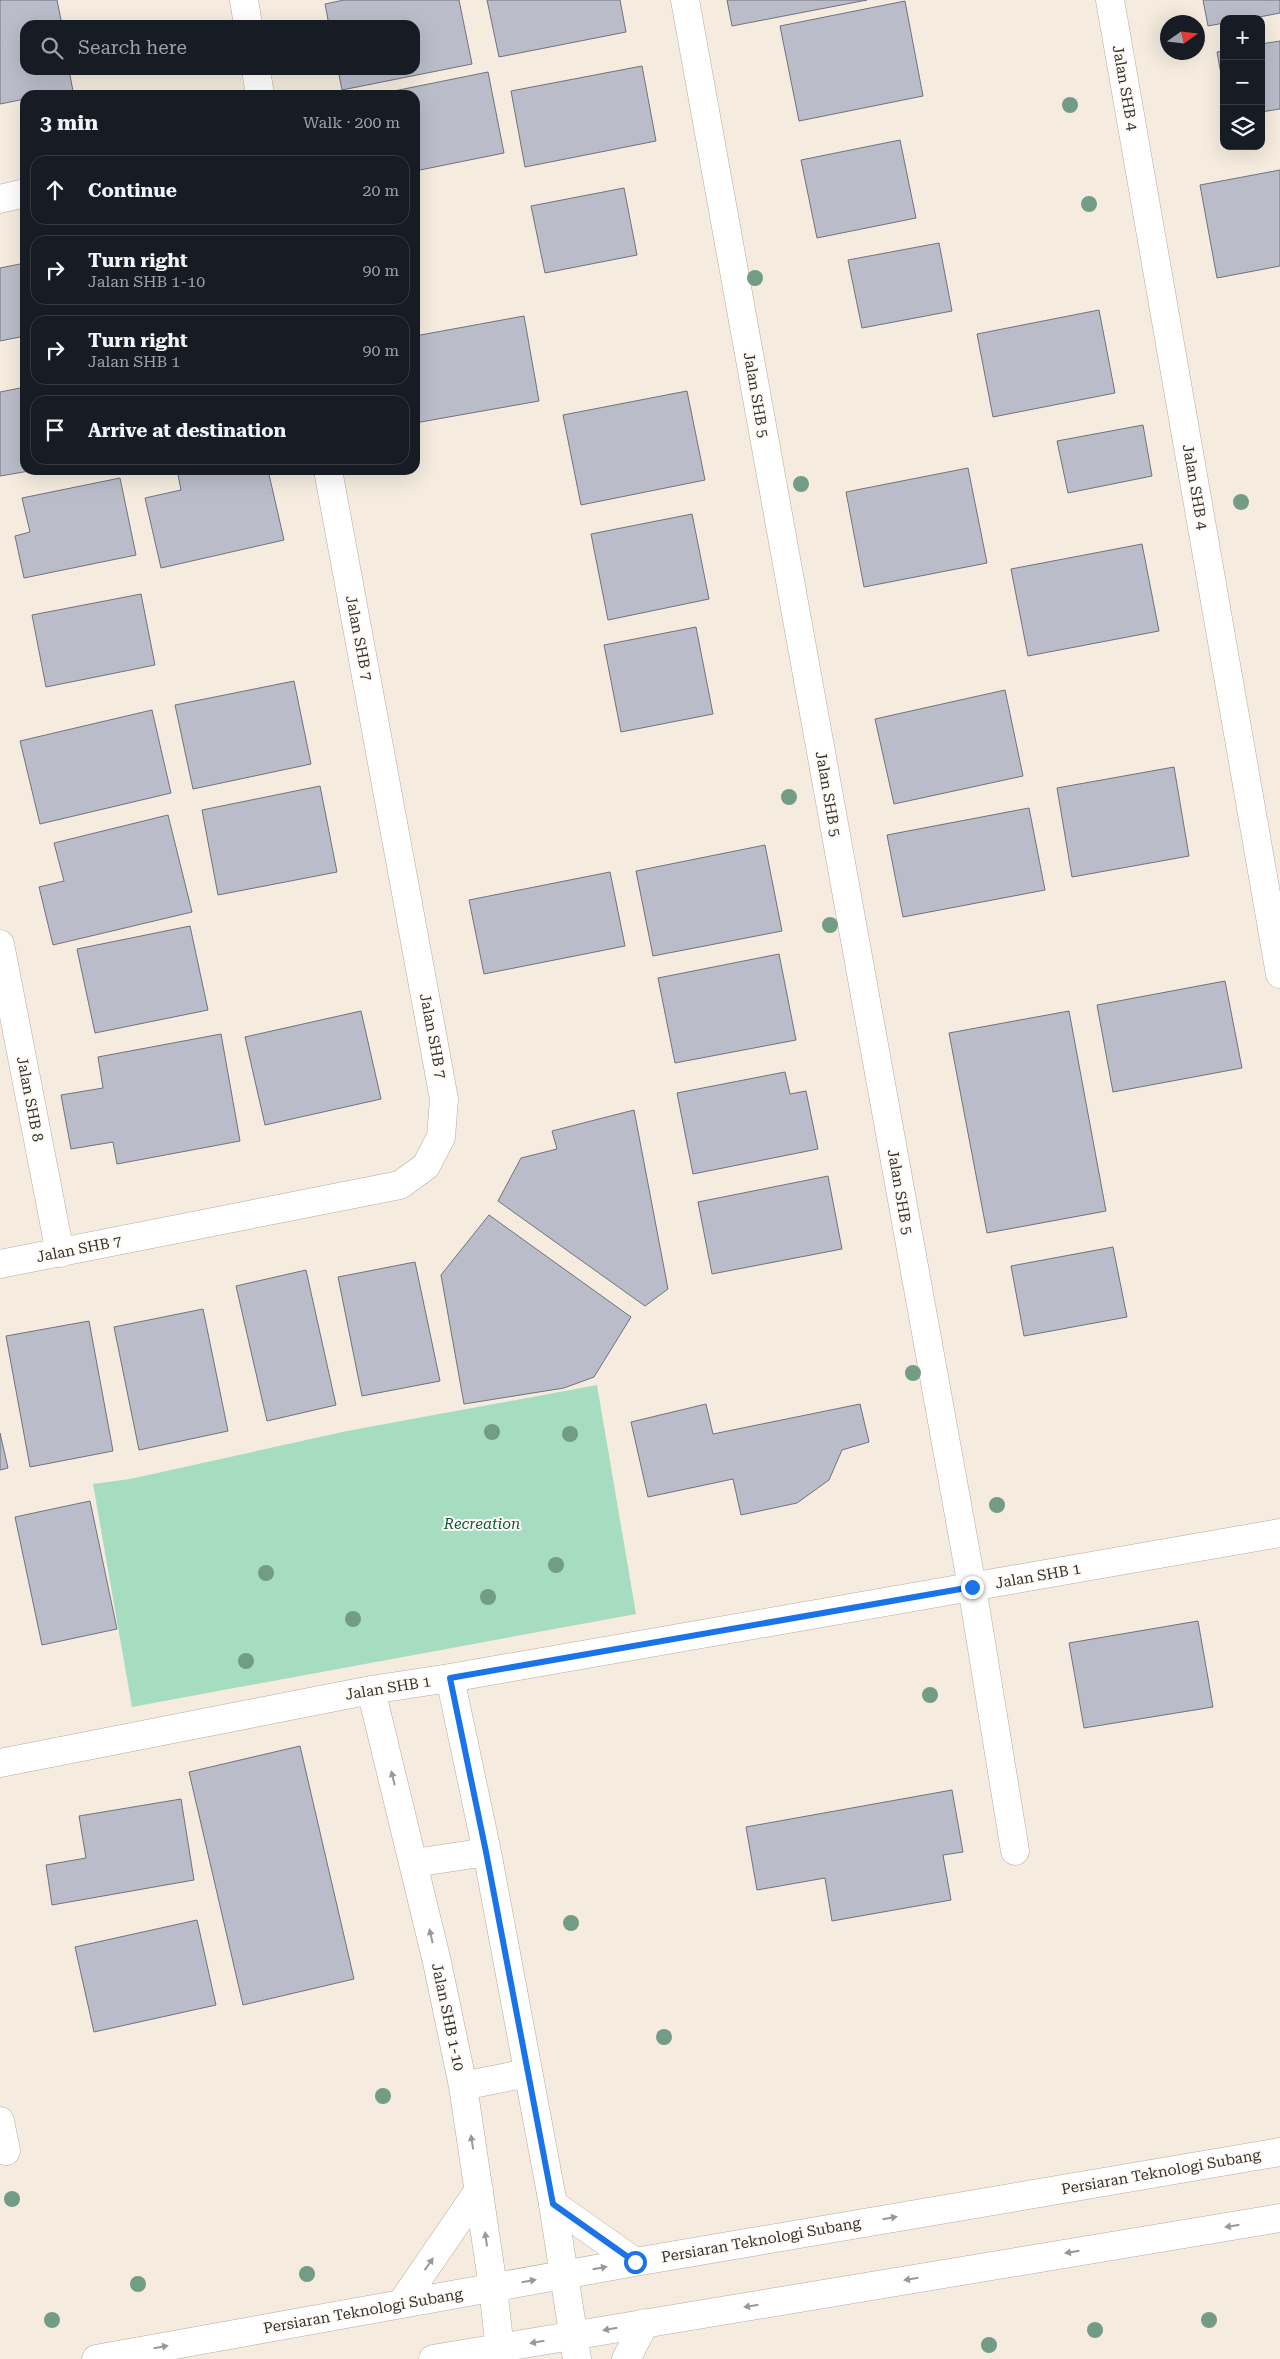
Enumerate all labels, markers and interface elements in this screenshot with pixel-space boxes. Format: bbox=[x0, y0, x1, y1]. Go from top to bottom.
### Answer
north arrow bbox=[1160, 15, 1205, 60]
map controls bbox=[1220, 15, 1265, 150]
button: + bbox=[1220, 15, 1265, 60]
search box bbox=[20, 20, 420, 75]
icon: search bbox=[38, 34, 66, 62]
text: Search here bbox=[78, 36, 187, 59]
street label: Jalan SHB 4 bbox=[1109, 44, 1141, 133]
button: − bbox=[1220, 60, 1265, 105]
button: layers bbox=[1220, 105, 1265, 150]
text: 3 min bbox=[40, 111, 98, 135]
text: Walk · 200 m bbox=[303, 113, 400, 132]
icon: ahead bbox=[41, 176, 69, 204]
text: Continue bbox=[88, 179, 177, 202]
text: 20 m bbox=[362, 181, 399, 200]
text: Turn right bbox=[88, 249, 188, 272]
icon: right bbox=[41, 256, 69, 284]
text: 90 m bbox=[362, 261, 399, 280]
text: Jalan SHB 1-10 bbox=[88, 272, 205, 291]
text: Turn right bbox=[88, 329, 188, 352]
icon: right bbox=[41, 336, 69, 364]
text: 90 m bbox=[362, 341, 399, 360]
street label: Jalan SHB 5 bbox=[740, 351, 772, 439]
text: Jalan SHB 1 bbox=[88, 352, 180, 371]
icon: arrive bbox=[41, 416, 69, 444]
text: Arrive at destination bbox=[88, 419, 286, 442]
street label: Jalan SHB 4 bbox=[1179, 443, 1211, 532]
street label: Jalan SHB 7 bbox=[342, 594, 376, 682]
street label: Jalan SHB 5 bbox=[812, 750, 844, 838]
street label: Jalan SHB 7 bbox=[416, 992, 450, 1080]
street label: Jalan SHB 8 bbox=[13, 1055, 47, 1143]
street label: Jalan SHB 5 bbox=[884, 1148, 916, 1236]
street label: Jalan SHB 7 bbox=[35, 1232, 123, 1266]
park label: Recreation bbox=[443, 1515, 520, 1533]
street label: Jalan SHB 1 bbox=[994, 1560, 1082, 1592]
route end bbox=[961, 1576, 984, 1599]
street label: Jalan SHB 1 bbox=[344, 1672, 432, 1704]
one-way arrow bbox=[389, 1770, 397, 1785]
one-way arrow bbox=[427, 1928, 435, 1943]
street label: Jalan SHB 1-10 bbox=[428, 1961, 468, 2073]
one-way arrow bbox=[467, 2134, 475, 2150]
street label: Persiaran Teknologi Subang bbox=[1060, 2145, 1263, 2198]
street label: Persiaran Teknologi Subang bbox=[660, 2213, 863, 2266]
one-way arrow bbox=[883, 2214, 899, 2222]
one-way arrow bbox=[1224, 2222, 1240, 2230]
one-way arrow bbox=[482, 2231, 490, 2247]
one-way arrow bbox=[1063, 2249, 1079, 2257]
route start bbox=[624, 2251, 647, 2274]
one-way arrow bbox=[424, 2257, 434, 2271]
one-way arrow bbox=[593, 2264, 609, 2272]
one-way arrow bbox=[903, 2275, 919, 2283]
one-way arrow bbox=[522, 2276, 538, 2284]
street label: Persiaran Teknologi Subang bbox=[262, 2284, 465, 2337]
one-way arrow bbox=[743, 2302, 759, 2310]
one-way arrow bbox=[601, 2325, 617, 2333]
one-way arrow bbox=[528, 2338, 544, 2346]
one-way arrow bbox=[154, 2343, 170, 2351]

